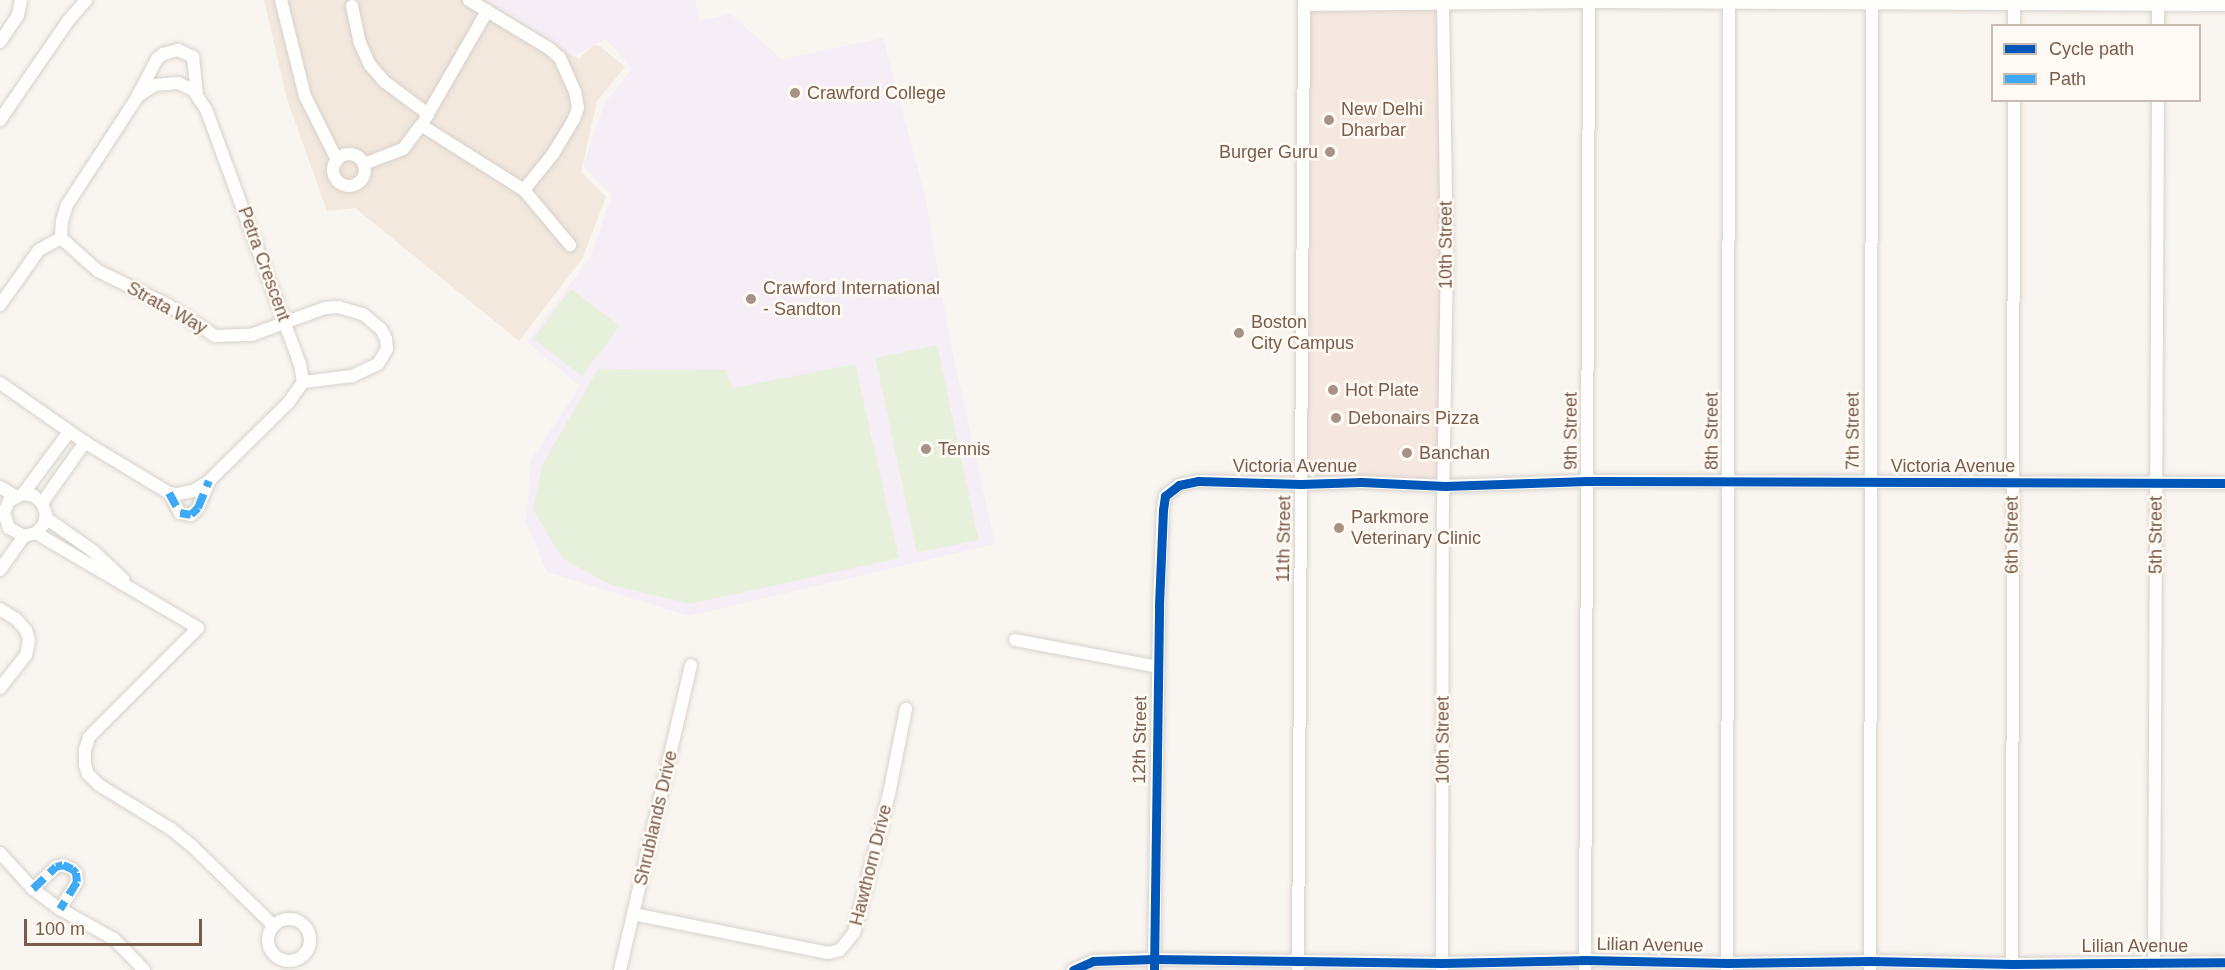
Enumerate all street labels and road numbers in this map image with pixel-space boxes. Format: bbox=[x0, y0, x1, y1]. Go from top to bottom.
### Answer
street label: 10th Street bbox=[1435, 201, 1457, 289]
street label: Petra Crescent bbox=[233, 204, 295, 324]
street label: Strata Way bbox=[123, 277, 211, 339]
street label: 9th Street bbox=[1560, 392, 1582, 470]
street label: 8th Street bbox=[1701, 392, 1723, 470]
street label: 7th Street bbox=[1842, 392, 1864, 470]
street label: Victoria Avenue bbox=[1232, 455, 1358, 477]
street label: Victoria Avenue bbox=[1890, 455, 2016, 477]
street label: 11th Street bbox=[1272, 495, 1296, 583]
street label: 6th Street bbox=[2001, 496, 2023, 574]
street label: 5th Street bbox=[2145, 496, 2167, 574]
street label: 12th Street bbox=[1128, 696, 1152, 784]
street label: 10th Street bbox=[1432, 696, 1454, 784]
street label: Shrublands Drive bbox=[630, 748, 682, 888]
street label: Hawthorn Drive bbox=[846, 802, 896, 928]
street label: Lilian Avenue bbox=[1596, 933, 1704, 957]
street label: Lilian Avenue bbox=[2081, 935, 2189, 957]

